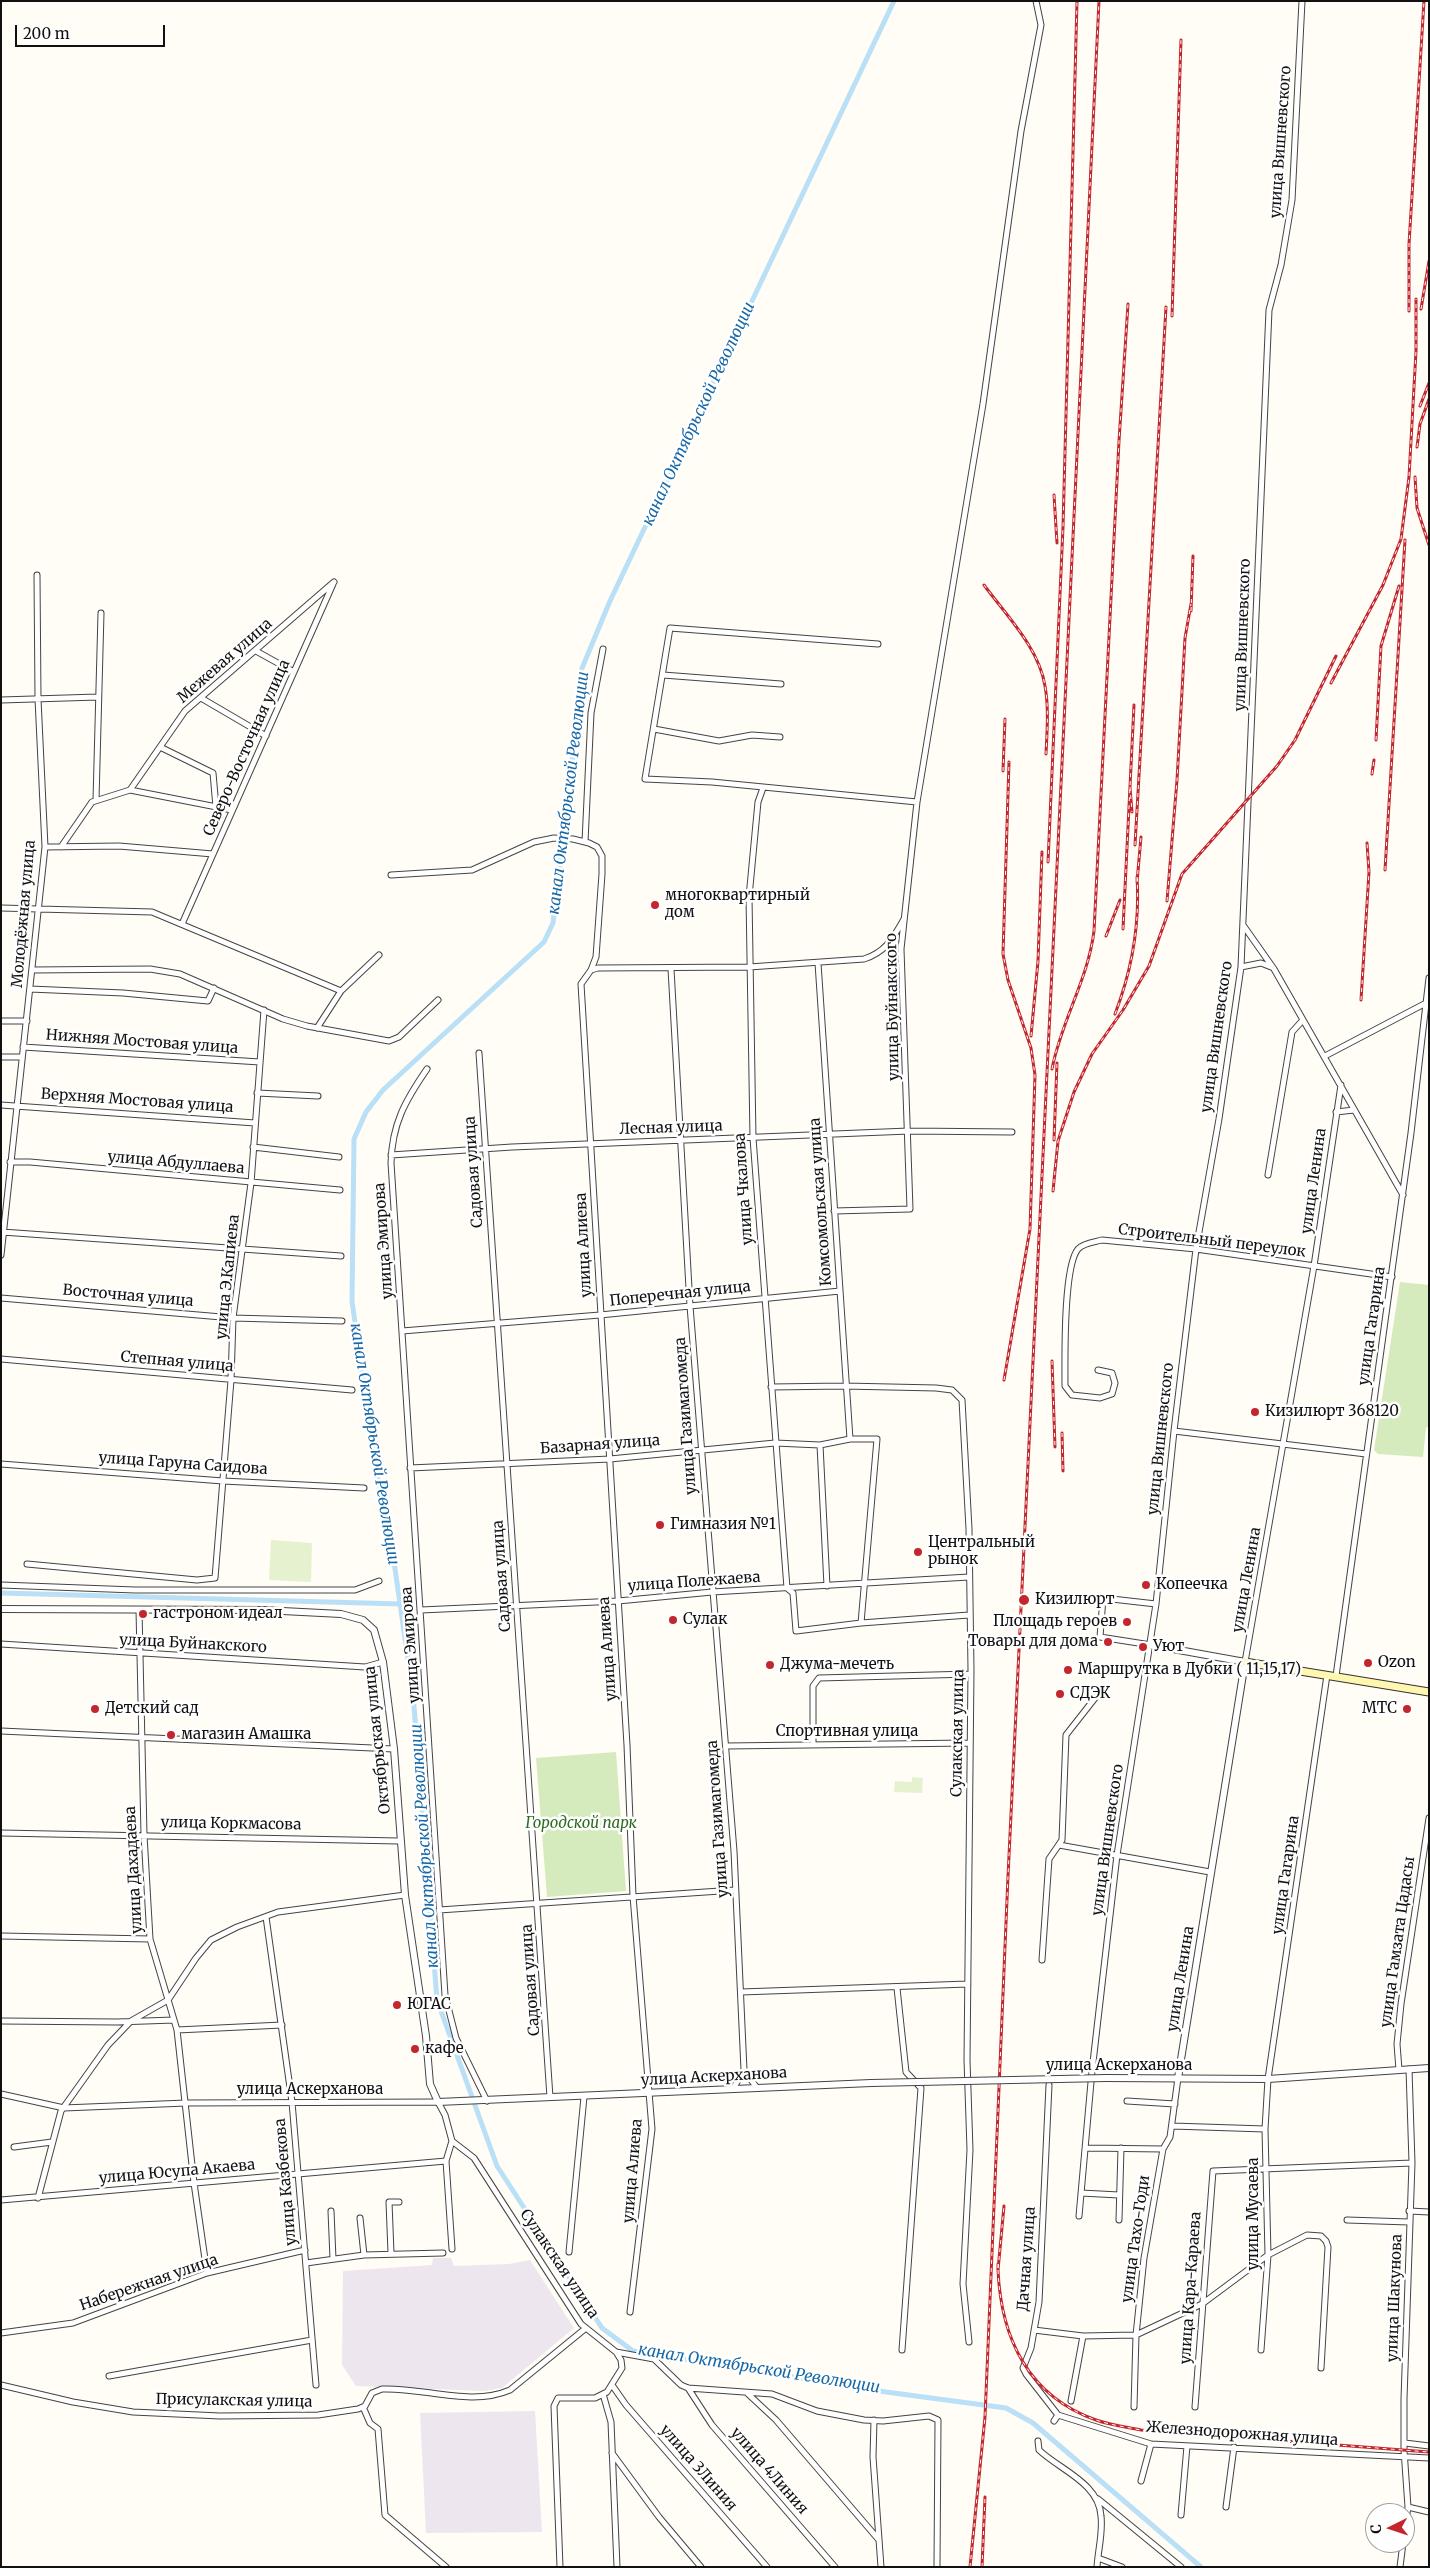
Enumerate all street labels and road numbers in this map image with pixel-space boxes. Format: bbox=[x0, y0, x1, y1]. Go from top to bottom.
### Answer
street label: улица Вишневского bbox=[1267, 65, 1295, 219]
street label: улица Вишневского bbox=[1231, 558, 1255, 712]
street label: Межевая улица bbox=[174, 615, 276, 707]
street label: Северо-Восточная улица bbox=[200, 657, 294, 839]
street label: Молодёжная улица bbox=[9, 839, 39, 989]
street label: улица Буйнакского bbox=[883, 933, 903, 1081]
street label: улица Вишневского bbox=[1197, 960, 1237, 1114]
street label: Нижняя Мостовая улица bbox=[45, 1026, 239, 1058]
street label: Верхняя Мостовая улица bbox=[40, 1085, 234, 1117]
street label: Садовая улица bbox=[461, 1116, 487, 1228]
street label: Лесная улица bbox=[619, 1117, 723, 1139]
street label: Комсомольская улица bbox=[806, 1117, 836, 1287]
street label: улица Ленина bbox=[1298, 1127, 1330, 1235]
street label: улица Чкалова bbox=[731, 1132, 757, 1246]
street label: улица Абдуллаева bbox=[107, 1148, 245, 1178]
street label: улица Эмирова bbox=[371, 1182, 397, 1300]
street label: улица Алиева bbox=[572, 1192, 596, 1298]
street label: улица Э.Капиева bbox=[212, 1214, 244, 1340]
street label: Строительный переулок bbox=[1117, 1221, 1307, 1261]
street label: улица Гагарина bbox=[1355, 1265, 1389, 1387]
street label: Поперечная улица bbox=[609, 1278, 751, 1310]
street label: Восточная улица bbox=[62, 1281, 194, 1311]
street label: улица Газимагомеда bbox=[672, 1337, 700, 1495]
street label: Степная улица bbox=[120, 1348, 234, 1376]
street label: улица Вишневского bbox=[1144, 1362, 1178, 1516]
street label: Базарная улица bbox=[539, 1432, 661, 1458]
street label: улица Гаруна Саидова bbox=[98, 1449, 268, 1479]
street label: Садовая улица bbox=[489, 1520, 515, 1632]
street label: улица Ленина bbox=[1229, 1526, 1265, 1634]
street label: улица Полежаева bbox=[627, 1568, 761, 1596]
street label: улица Эмирова bbox=[398, 1586, 424, 1704]
street label: улица Алиева bbox=[595, 1596, 621, 1702]
street label: улица Буйнакского bbox=[119, 1631, 267, 1657]
street label: Октябрьская улица bbox=[361, 1665, 395, 1815]
street label: Сулакская улица bbox=[948, 1669, 968, 1797]
street label: Спортивная улица bbox=[776, 1723, 918, 1741]
street label: улица Газимагомеда bbox=[704, 1740, 732, 1898]
street label: улица Вишневского bbox=[1088, 1763, 1128, 1917]
street label: улица Дахадаева bbox=[122, 1806, 146, 1934]
street label: улица Коркмасова bbox=[161, 1814, 301, 1834]
street label: улица Гагарина bbox=[1269, 1814, 1303, 1936]
street label: улица Гамзата Цадасы bbox=[1377, 1855, 1419, 2029]
street label: Садовая улица bbox=[518, 1924, 544, 2036]
street label: улица Ленина bbox=[1164, 1925, 1198, 2033]
street label: улица Аскерханова bbox=[1046, 2057, 1192, 2075]
street label: улица Аскерханова bbox=[640, 2064, 788, 2090]
street label: улица Аскерханова bbox=[237, 2081, 383, 2099]
street label: улица Казбекова bbox=[271, 2118, 301, 2246]
street label: улица Алиева bbox=[619, 2118, 647, 2224]
street label: улица Юсупа Акаева bbox=[98, 2156, 256, 2188]
street label: улица Мусаева bbox=[1245, 2157, 1263, 2271]
street label: улица Тахо-Годи bbox=[1118, 2174, 1154, 2304]
street label: Сулакская улица bbox=[516, 2206, 602, 2322]
street label: Дачная улица bbox=[1014, 2206, 1040, 2312]
street label: улица Кара-Караева bbox=[1177, 2211, 1205, 2365]
street label: улица Шакунова bbox=[1384, 2234, 1406, 2362]
street label: Набережная улица bbox=[78, 2251, 220, 2315]
street label: Присулакская улица bbox=[155, 2391, 313, 2411]
street label: Железнодорожная улица bbox=[1145, 2418, 1339, 2450]
street label: улица 3Линия bbox=[656, 2421, 740, 2515]
street label: улица 4Линия bbox=[726, 2424, 812, 2518]

